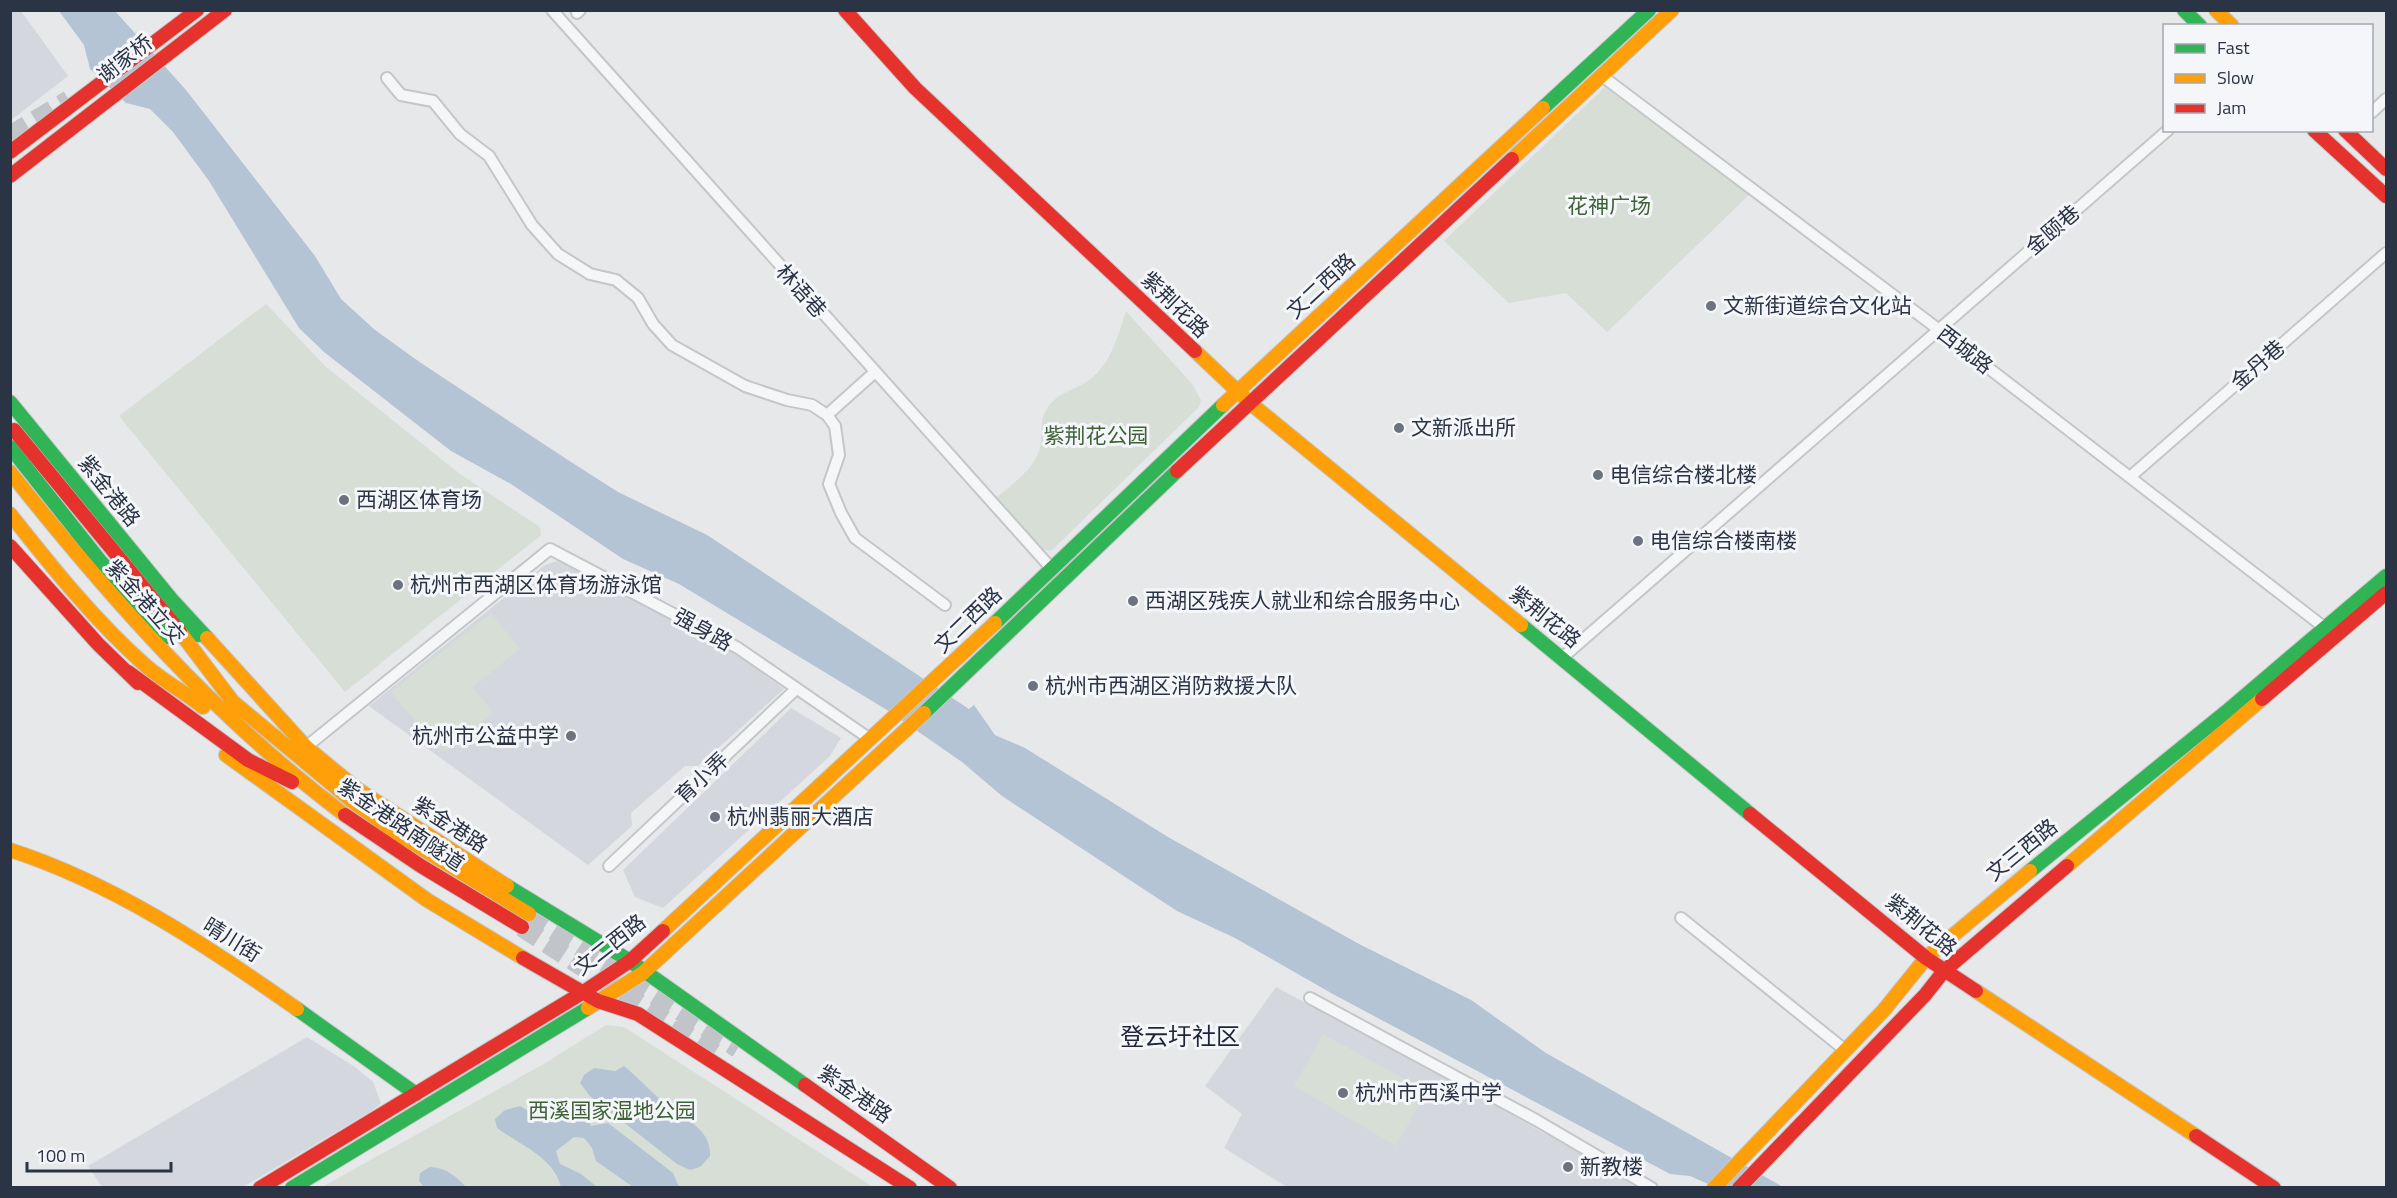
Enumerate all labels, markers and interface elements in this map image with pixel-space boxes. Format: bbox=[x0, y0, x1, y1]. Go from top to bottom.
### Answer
legend bbox=[2163, 24, 2373, 132]
street label: 谢家桥 bbox=[90, 26, 159, 90]
text: Fast bbox=[2217, 34, 2250, 61]
text: Slow bbox=[2217, 64, 2254, 91]
text: Jam bbox=[2217, 94, 2246, 121]
park label: 花神广场 bbox=[1567, 189, 1651, 221]
street label: 金颐巷 bbox=[2018, 197, 2087, 262]
street label: 文二西路 bbox=[1279, 245, 1362, 326]
street label: 林语巷 bbox=[769, 256, 835, 324]
street label: 紫荆花路 bbox=[1134, 264, 1217, 345]
place label: 文新街道综合文化站 bbox=[1723, 289, 1912, 321]
marker: 文新街道综合文化站 bbox=[1704, 299, 1718, 313]
street label: 西城路 bbox=[1931, 317, 2000, 381]
street label: 金丹巷 bbox=[2223, 332, 2292, 397]
place label: 文新派出所 bbox=[1411, 411, 1516, 443]
park label: 紫荆花公园 bbox=[1044, 419, 1149, 451]
marker: 文新派出所 bbox=[1392, 421, 1406, 435]
street label: 紫金港路 bbox=[71, 448, 149, 533]
place label: 电信综合楼北楼 bbox=[1610, 458, 1757, 490]
marker: 电信综合楼北楼 bbox=[1591, 468, 1605, 482]
place label: 西湖区体育场 bbox=[356, 483, 482, 515]
marker: 西湖区体育场 bbox=[337, 493, 351, 507]
place label: 电信综合楼南楼 bbox=[1650, 524, 1797, 556]
marker: 电信综合楼南楼 bbox=[1631, 534, 1645, 548]
street label: 紫金港立交 bbox=[99, 552, 193, 651]
place label: 杭州市西湖区体育场游泳馆 bbox=[410, 568, 662, 600]
street label: 紫荆花路 bbox=[1503, 577, 1588, 655]
marker: 杭州市西湖区体育场游泳馆 bbox=[391, 578, 405, 592]
street label: 文二西路 bbox=[926, 579, 1009, 660]
place label: 西湖区残疾人就业和综合服务中心 bbox=[1145, 584, 1460, 616]
marker: 西湖区残疾人就业和综合服务中心 bbox=[1126, 594, 1140, 608]
street label: 强身路 bbox=[668, 600, 739, 658]
place label: 杭州市西湖区消防救援大队 bbox=[1045, 669, 1297, 701]
marker: 杭州市西湖区消防救援大队 bbox=[1026, 679, 1040, 693]
place label: 杭州市公益中学 bbox=[412, 719, 559, 751]
marker: 杭州市公益中学 bbox=[564, 729, 578, 743]
street label: 育小弄 bbox=[667, 744, 735, 810]
street label: 紫金港路南隧道 bbox=[333, 773, 469, 877]
street label: 紫金港路 bbox=[408, 792, 492, 858]
place label: 杭州翡丽大酒店 bbox=[727, 800, 874, 832]
marker: 杭州翡丽大酒店 bbox=[708, 810, 722, 824]
street label: 文三西路 bbox=[1979, 810, 2064, 888]
street label: 紫荆花路 bbox=[1879, 885, 1964, 963]
street label: 文二西路 bbox=[566, 906, 652, 983]
street label: 晴川街 bbox=[197, 909, 268, 969]
district label: 登云圩社区 bbox=[1120, 1018, 1240, 1054]
street label: 紫金港路 bbox=[812, 1056, 899, 1130]
place label: 杭州市西溪中学 bbox=[1355, 1076, 1502, 1108]
marker: 杭州市西溪中学 bbox=[1336, 1086, 1350, 1100]
park label: 西溪国家湿地公园 bbox=[528, 1094, 696, 1126]
scale bar bbox=[27, 1135, 171, 1173]
text: 100 m bbox=[36, 1142, 85, 1169]
place label: 新教楼 bbox=[1580, 1150, 1643, 1182]
marker: 新教楼 bbox=[1561, 1160, 1575, 1174]

